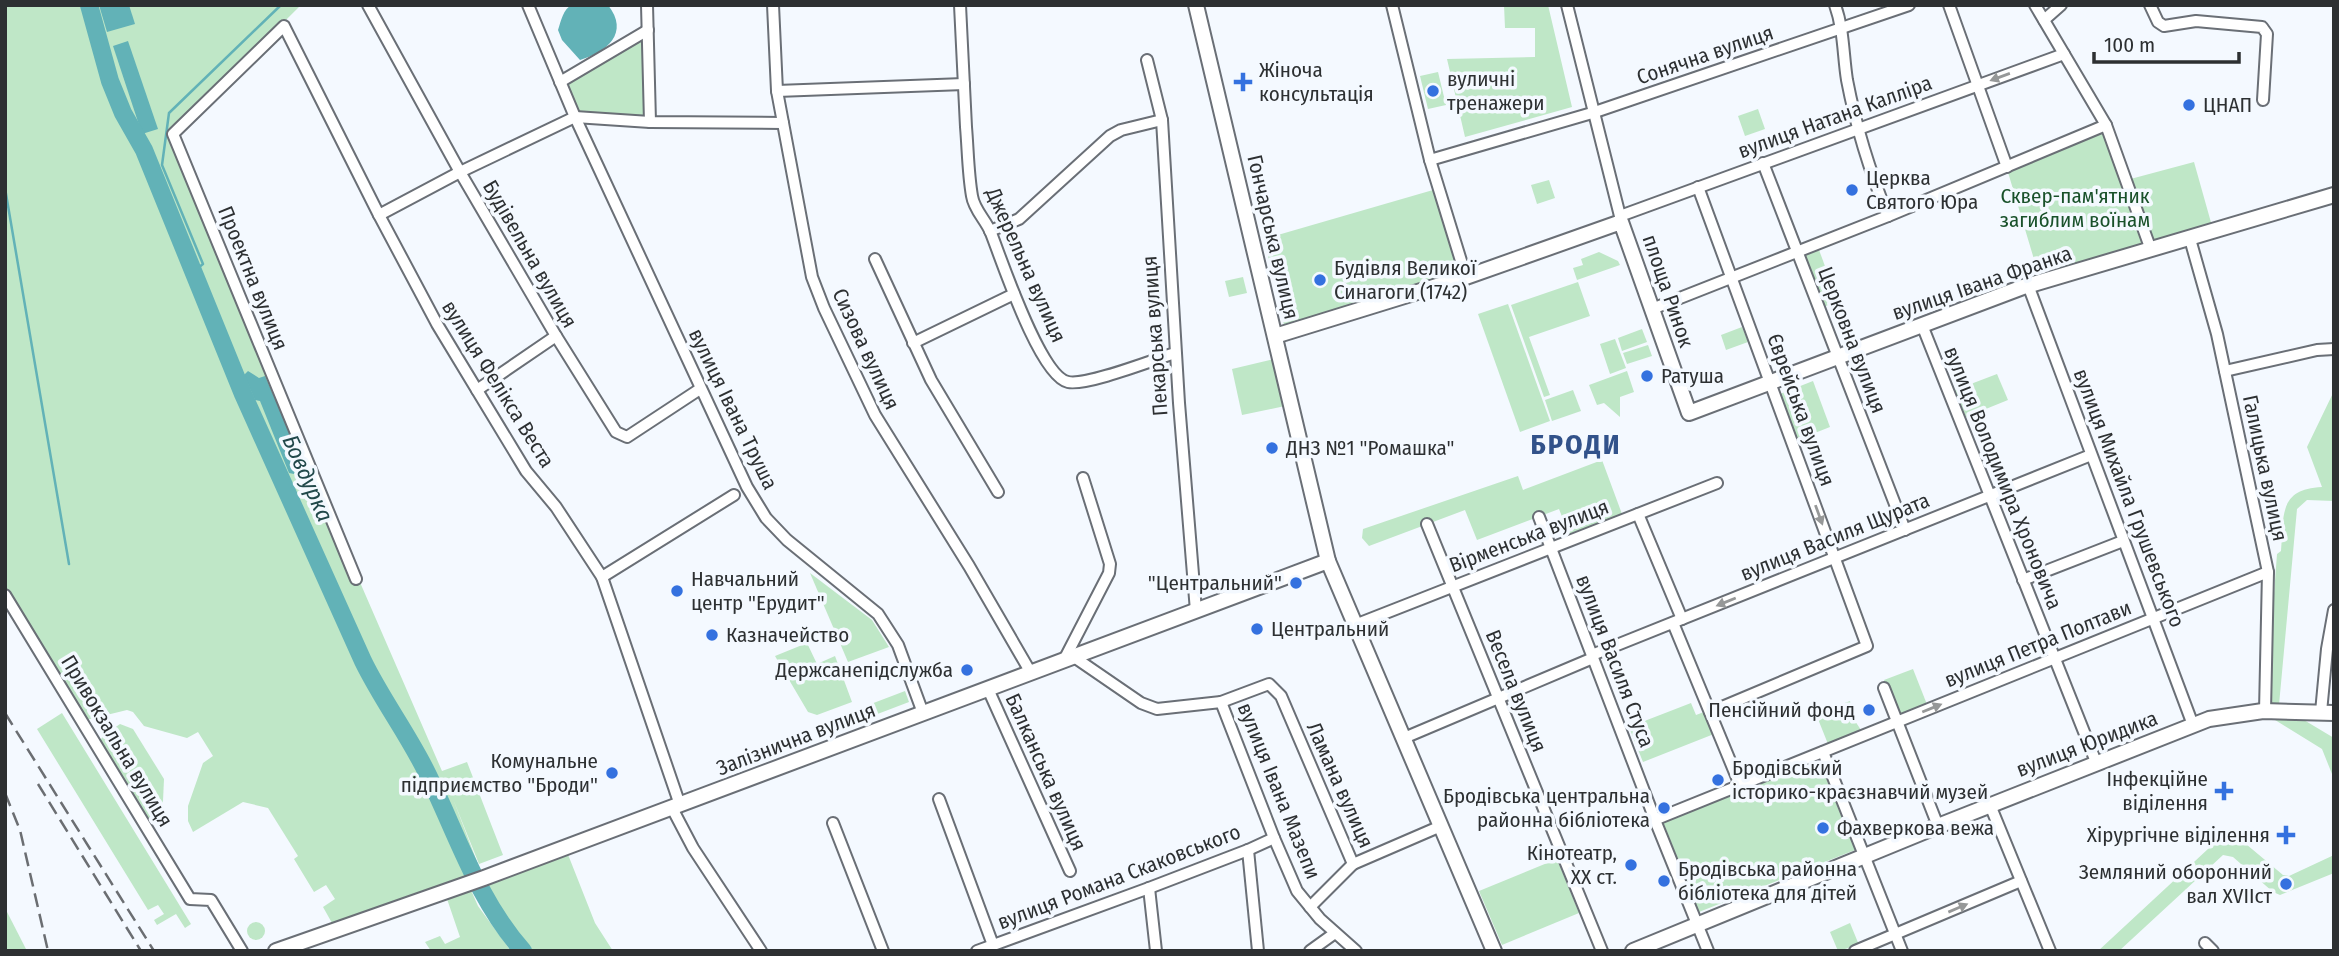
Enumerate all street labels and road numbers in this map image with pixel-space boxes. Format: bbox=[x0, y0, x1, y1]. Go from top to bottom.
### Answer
street label: Сонячна вулиця bbox=[1633, 19, 1777, 91]
street label: вулиця Натана Калліра bbox=[1734, 70, 1936, 164]
street label: Гончарська вулиця bbox=[1241, 152, 1305, 322]
street label: Будівельна вулиця bbox=[477, 175, 583, 333]
street label: Джерельна вулиця bbox=[980, 183, 1072, 346]
street label: Проектна вулиця bbox=[212, 202, 294, 354]
street label: площа Ринок bbox=[1637, 231, 1699, 351]
street label: вулиця Івана Франка bbox=[1889, 240, 2075, 326]
street label: Пекарська вулиця bbox=[1136, 255, 1174, 417]
street label: Церковна вулиця bbox=[1812, 263, 1892, 417]
street label: Сизова вулиця bbox=[827, 284, 905, 414]
street label: вулиця Фелікса Веста bbox=[436, 296, 560, 472]
street label: вулиця Івана Труша bbox=[683, 324, 783, 494]
street label: Єврейська вулиця bbox=[1761, 330, 1841, 490]
street label: вулиця Володимира Хроновича bbox=[1938, 343, 2068, 613]
street label: вулиця Михайла Грушевського bbox=[2068, 365, 2190, 631]
street label: Галицька вулиця bbox=[2237, 393, 2293, 543]
street label: вулиця Василя Щурата bbox=[1737, 487, 1933, 587]
street label: Вірменська вулиця bbox=[1446, 494, 1612, 578]
street label: вулиця Василя Стуса bbox=[1570, 571, 1660, 751]
street label: вулиця Петра Полтави bbox=[1941, 595, 2135, 693]
street label: Весела вулиця bbox=[1480, 626, 1552, 756]
street label: Привокзальна вулиця bbox=[55, 650, 179, 832]
street label: Балканська вулиця bbox=[1000, 689, 1092, 855]
street label: Залізнична вулиця bbox=[713, 697, 879, 781]
street label: вулиця Івана Мазепи bbox=[1232, 699, 1326, 883]
street label: вулиця Юридика bbox=[2013, 705, 2161, 783]
street label: Ламана вулиця bbox=[1301, 718, 1379, 852]
street label: вулиця Романа Скаковського bbox=[994, 819, 1244, 935]

